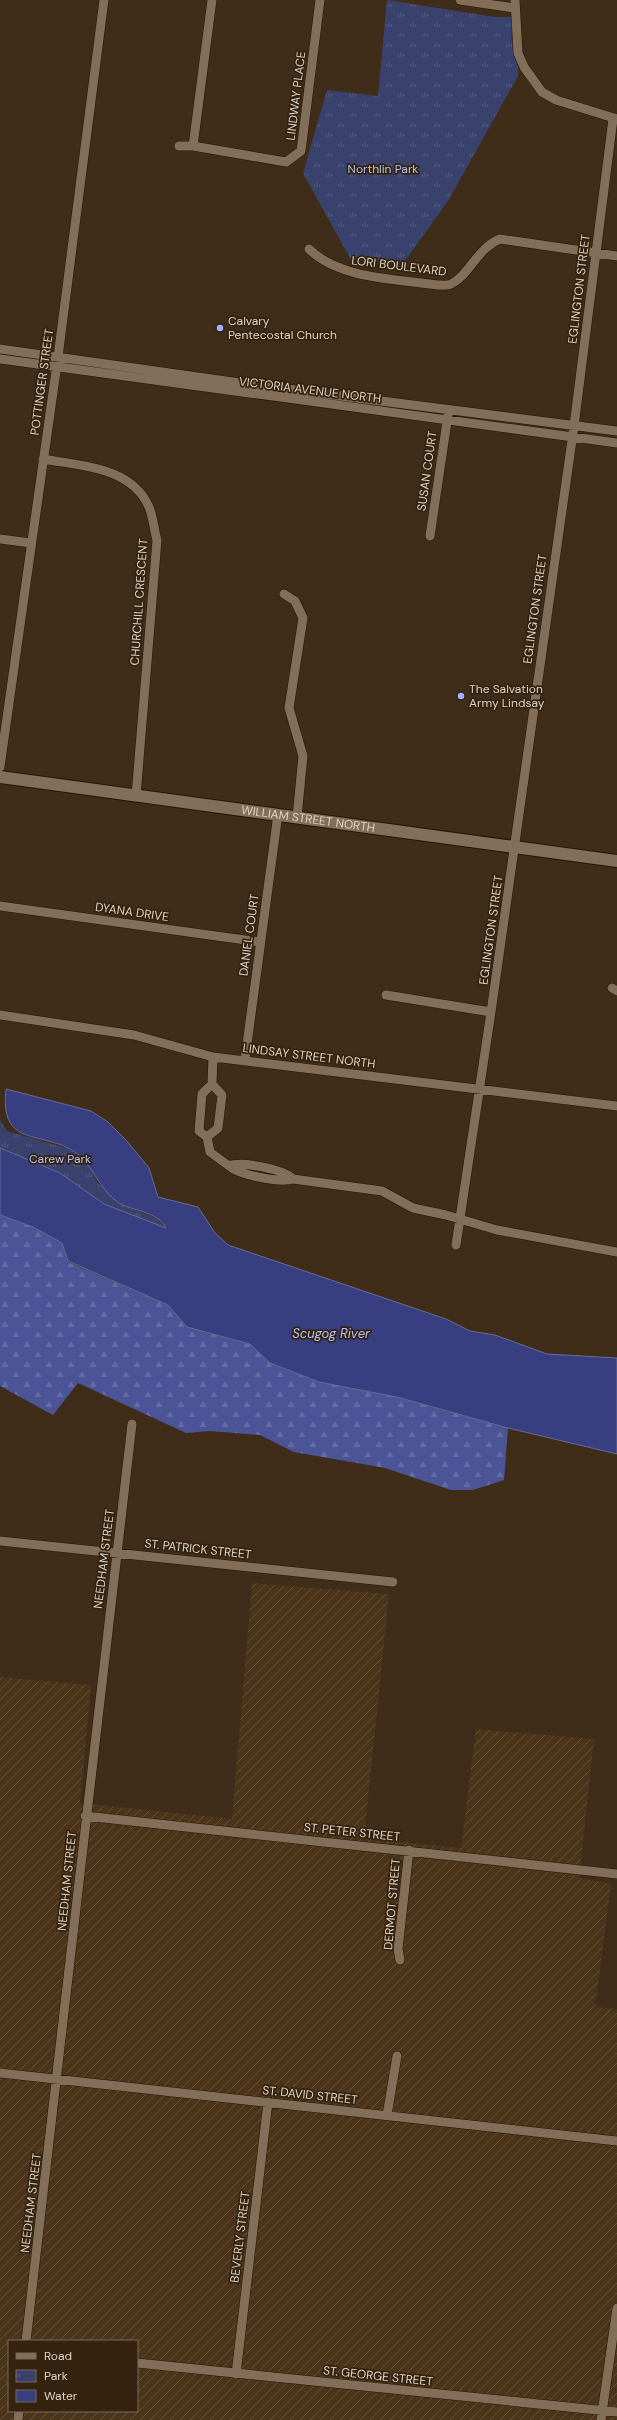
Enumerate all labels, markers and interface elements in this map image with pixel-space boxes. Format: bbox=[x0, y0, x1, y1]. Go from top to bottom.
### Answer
street label: LINDWAY PLACE bbox=[283, 50, 309, 141]
park label: Northlin Park bbox=[348, 161, 418, 177]
street label: EGLINGTON STREET bbox=[564, 233, 594, 345]
street label: LORI BOULEVARD bbox=[351, 252, 447, 280]
place label: Calvary Pentecostal Church bbox=[228, 313, 337, 343]
marker: Calvary Pentecostal Church bbox=[215, 323, 225, 333]
street label: POTTINGER STREET bbox=[27, 327, 57, 436]
street label: VICTORIA AVENUE NORTH bbox=[238, 373, 382, 407]
street label: SUSAN COURT bbox=[413, 430, 441, 512]
street label: CHURCHILL CRESCENT bbox=[127, 538, 151, 666]
street label: EGLINGTON STREET bbox=[519, 553, 551, 665]
place label: The Salvation Army Lindsay bbox=[469, 681, 545, 711]
marker: The Salvation Army Lindsay bbox=[456, 691, 466, 701]
street label: WILLIAM STREET NORTH bbox=[240, 802, 376, 836]
street label: EGLINGTON STREET bbox=[475, 874, 507, 986]
street label: DANIEL COURT bbox=[235, 893, 263, 977]
street label: DYANA DRIVE bbox=[94, 899, 170, 925]
street label: LINDSAY STREET NORTH bbox=[242, 1040, 376, 1072]
park label: Carew Park bbox=[29, 1151, 91, 1167]
water label: Scugog River bbox=[292, 1325, 371, 1342]
street label: NEEDHAM STREET bbox=[90, 1508, 118, 1610]
street label: ST. PATRICK STREET bbox=[144, 1535, 253, 1563]
street label: ST. PETER STREET bbox=[303, 1819, 401, 1845]
street label: NEEDHAM STREET bbox=[54, 1830, 80, 1932]
street label: DERMOT STREET bbox=[380, 1857, 404, 1950]
street label: ST. DAVID STREET bbox=[262, 2082, 359, 2108]
street label: NEEDHAM STREET bbox=[17, 2152, 45, 2254]
street label: BEVERLY STREET bbox=[226, 2190, 254, 2284]
legend bbox=[8, 2340, 138, 2412]
text: Road bbox=[44, 2348, 72, 2364]
street label: ST. GEORGE STREET bbox=[322, 2362, 434, 2390]
text: Park bbox=[44, 2368, 68, 2384]
text: Water bbox=[44, 2388, 78, 2404]

